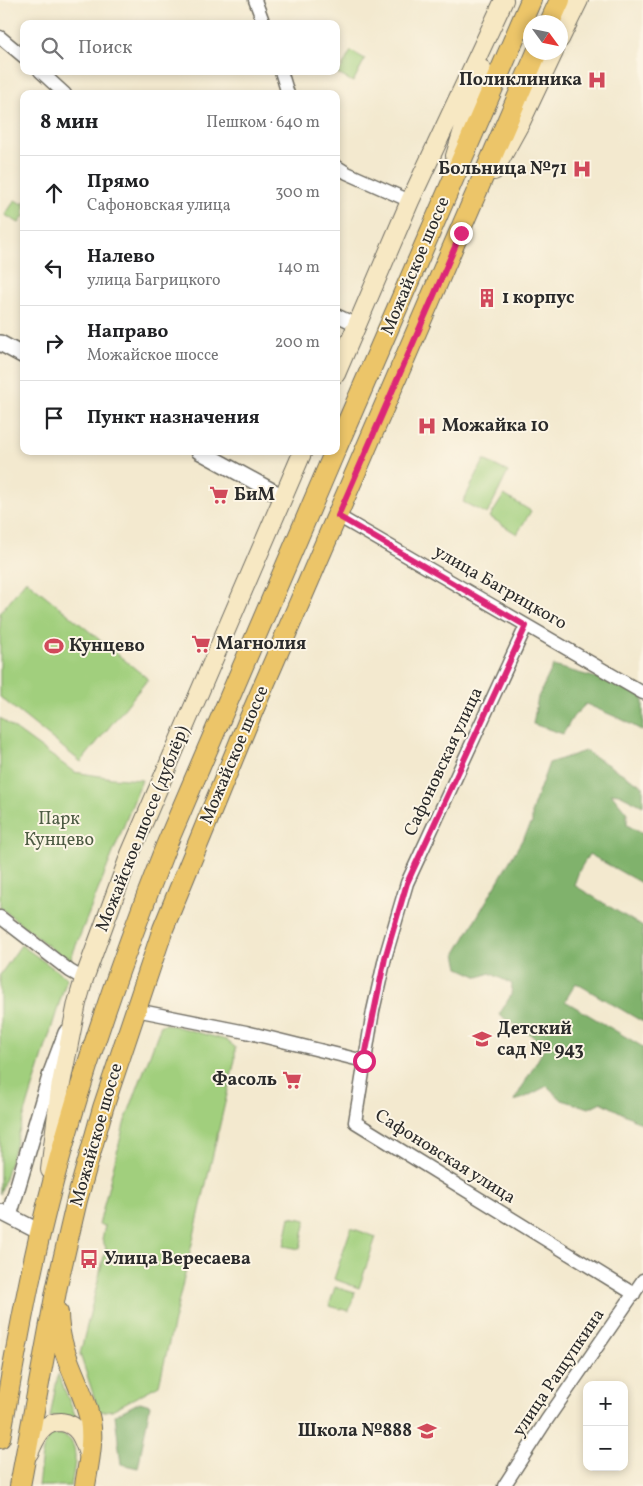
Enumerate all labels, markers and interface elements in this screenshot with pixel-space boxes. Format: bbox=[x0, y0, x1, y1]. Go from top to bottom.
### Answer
north arrow bbox=[523, 15, 568, 60]
search box bbox=[20, 20, 340, 75]
icon: search bbox=[38, 34, 66, 62]
text: Поиск bbox=[78, 35, 132, 61]
place label: Поликлиника bbox=[459, 68, 582, 93]
hospital icon: Поликлиника bbox=[586, 69, 608, 91]
text: 8 мин bbox=[40, 108, 99, 137]
text: Пешком · 640 m bbox=[206, 112, 320, 134]
place label: Больница №71 bbox=[438, 157, 567, 182]
hospital icon: Больница №71 bbox=[571, 158, 593, 180]
text: Прямо bbox=[87, 169, 149, 195]
icon: ahead bbox=[40, 179, 68, 207]
text: 300 m bbox=[275, 182, 320, 204]
street label: Можайское шоссе bbox=[376, 193, 456, 339]
text: Сафоновская улица bbox=[87, 195, 231, 217]
route end bbox=[450, 222, 473, 245]
text: Налево bbox=[87, 244, 155, 270]
icon: left bbox=[40, 254, 68, 282]
text: 140 m bbox=[278, 257, 320, 279]
text: улица Багрицкого bbox=[87, 270, 221, 292]
place label: 1 корпус bbox=[502, 286, 574, 311]
building icon: 1 корпус bbox=[476, 287, 498, 309]
text: Направо bbox=[87, 319, 169, 345]
icon: right bbox=[40, 329, 68, 357]
text: 200 m bbox=[275, 332, 320, 354]
text: Можайское шоссе bbox=[87, 345, 219, 367]
icon: arrive bbox=[40, 404, 68, 432]
text: Пункт назначения bbox=[87, 405, 260, 431]
place label: Можайка 10 bbox=[442, 414, 549, 439]
hospital icon: Можайка 10 bbox=[416, 415, 438, 437]
place label: БиМ bbox=[234, 483, 275, 508]
supermarket icon: БиМ bbox=[208, 484, 230, 506]
street label: улица Багрицкого bbox=[429, 540, 571, 636]
place label: Магнолия bbox=[216, 632, 306, 657]
supermarket icon: Магнолия bbox=[190, 633, 212, 655]
place label: Кунцево bbox=[69, 634, 145, 659]
sports icon: Кунцево bbox=[43, 635, 65, 657]
street label: Можайское шоссе bbox=[195, 682, 275, 828]
street label: Сафоновская улица bbox=[398, 683, 490, 841]
street label: Можайское шоссе (дублёр) bbox=[90, 722, 196, 936]
park label: Парк Кунцево bbox=[24, 807, 94, 853]
place label: Детский сад № 943 bbox=[497, 1017, 584, 1063]
school or university icon: Детский сад № 943 bbox=[471, 1028, 493, 1050]
route start bbox=[353, 1050, 376, 1073]
street label: Можайское шоссе bbox=[65, 1060, 129, 1210]
place label: Фасоль bbox=[212, 1068, 277, 1093]
supermarket icon: Фасоль bbox=[281, 1069, 303, 1091]
street label: Сафоновская улица bbox=[370, 1104, 520, 1210]
place label: Улица Вересаева bbox=[104, 1247, 251, 1272]
bus stop icon: Улица Вересаева bbox=[78, 1248, 100, 1270]
street label: улица Ращупкина bbox=[507, 1304, 611, 1442]
map controls bbox=[583, 1381, 628, 1471]
button: + bbox=[583, 1381, 628, 1426]
place label: Школа №888 bbox=[298, 1419, 412, 1444]
school or university icon: Школа №888 bbox=[416, 1420, 438, 1442]
button: − bbox=[583, 1426, 628, 1471]

